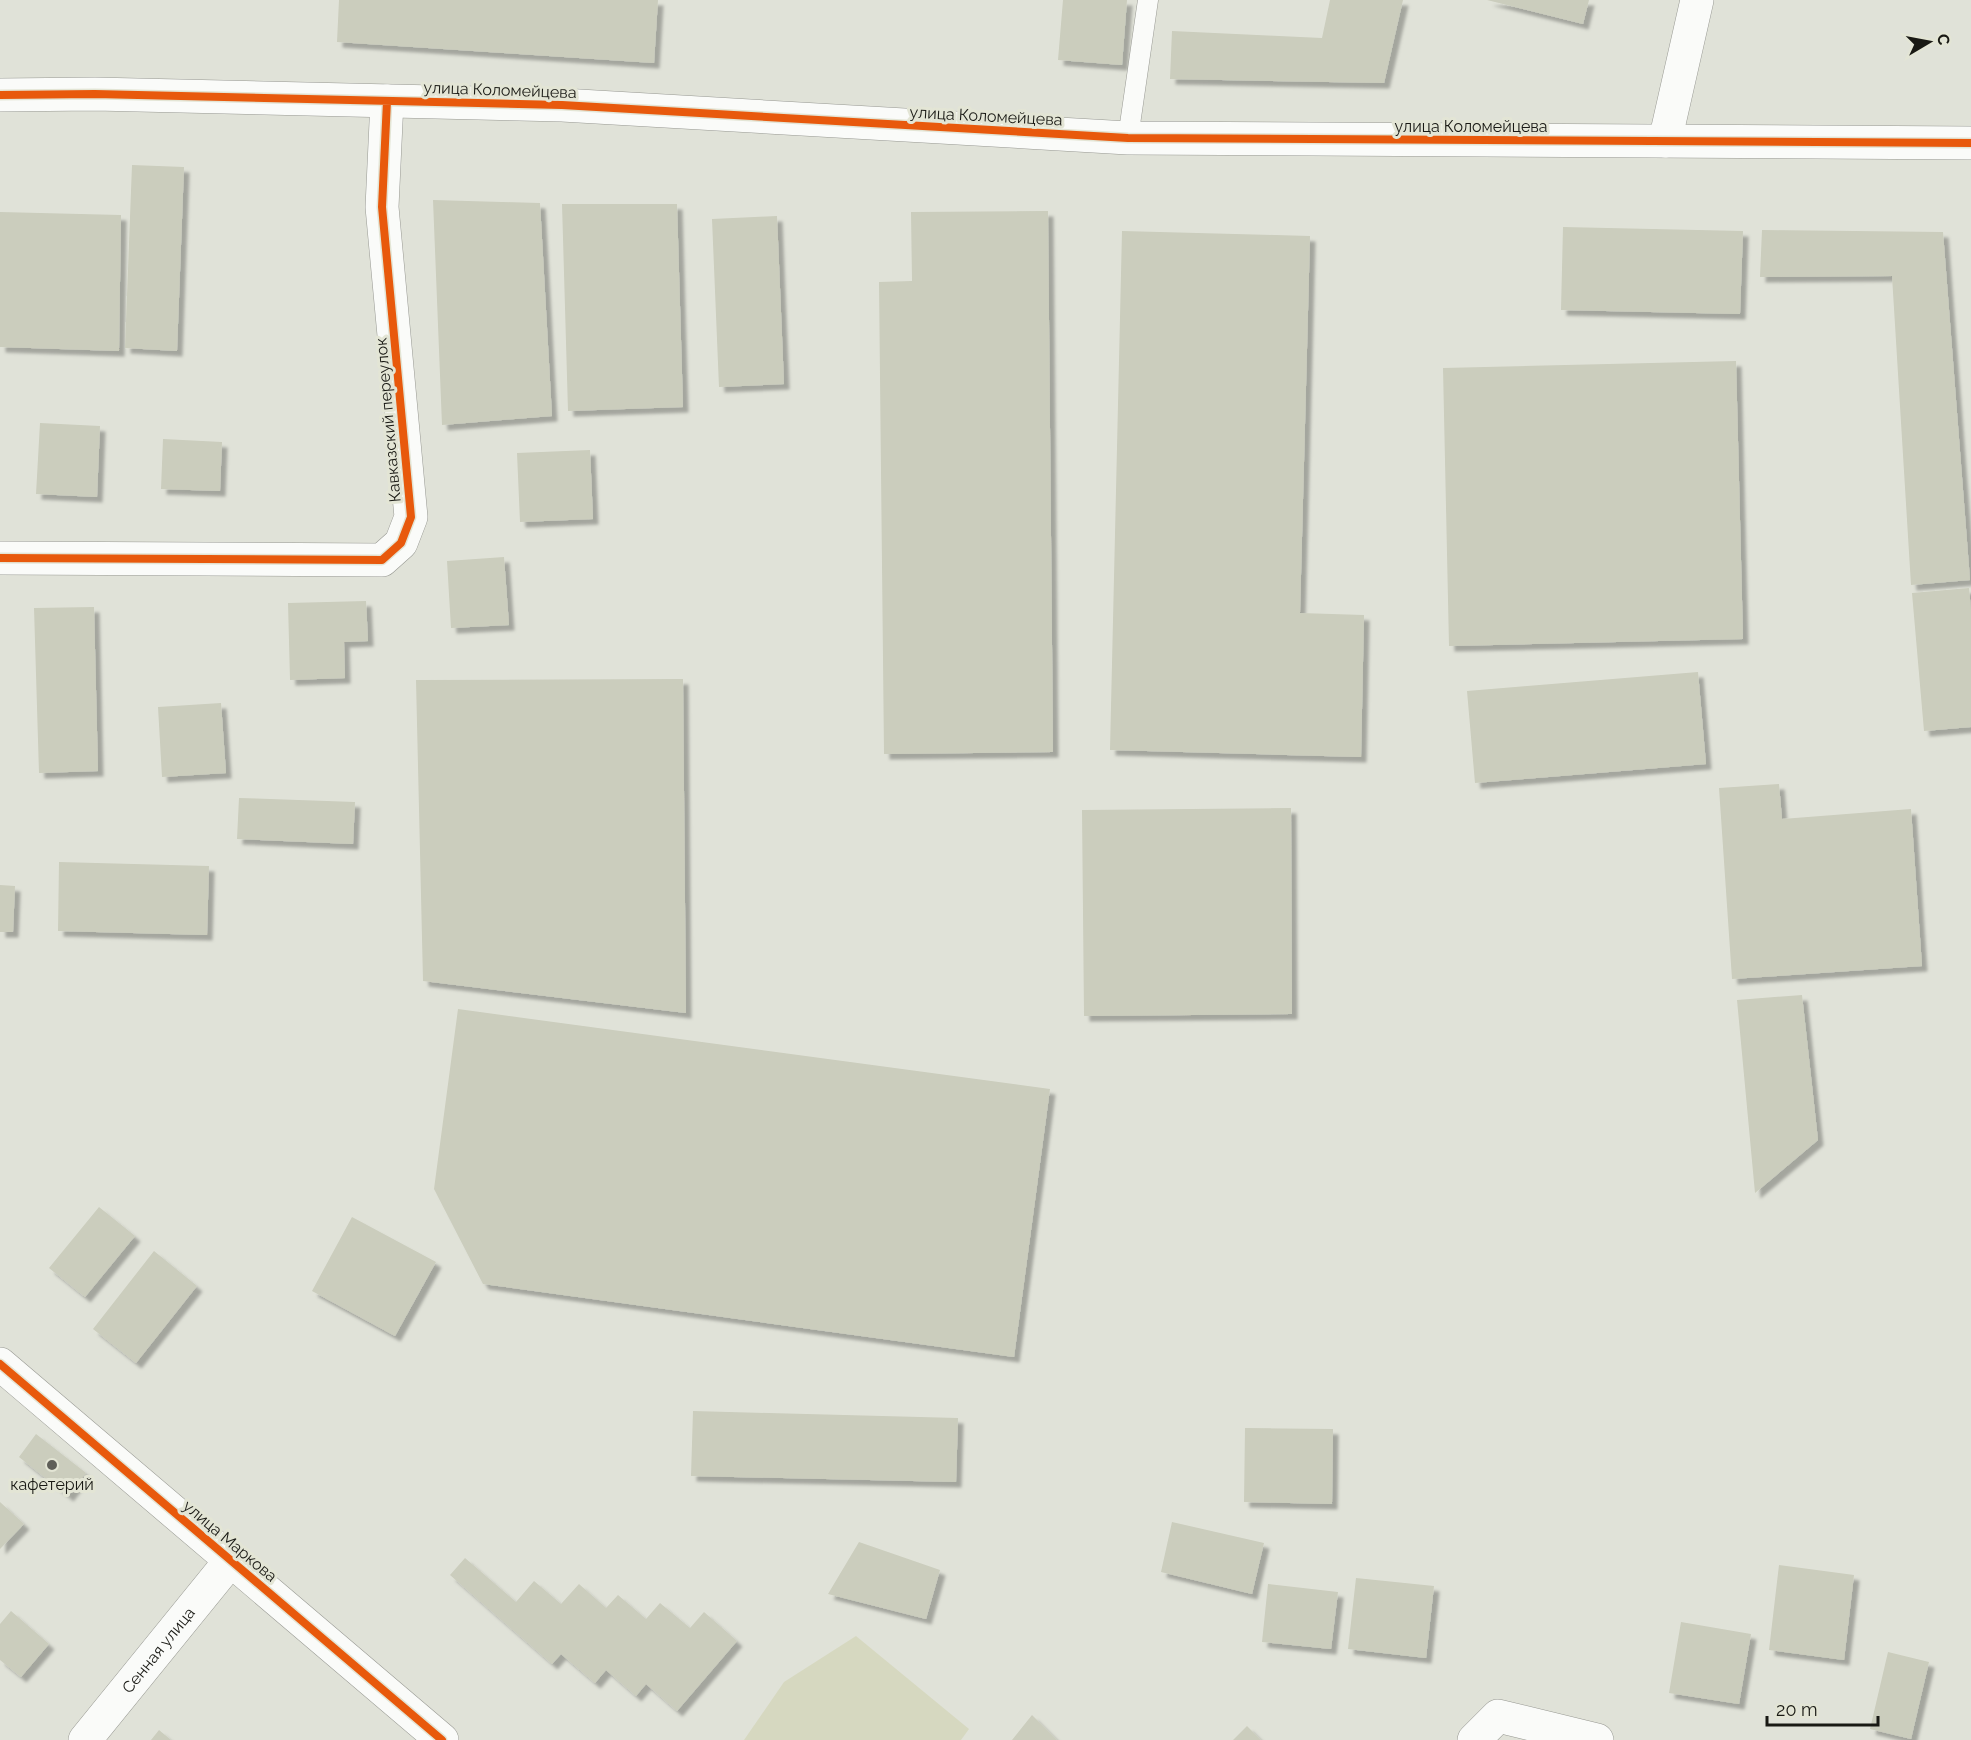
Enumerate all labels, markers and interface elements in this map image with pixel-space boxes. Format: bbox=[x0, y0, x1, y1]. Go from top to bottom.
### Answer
north arrow bbox=[1899, 12, 1959, 72]
text: С bbox=[1933, 32, 1954, 47]
street label: улица Коломейцева bbox=[423, 78, 577, 102]
street label: улица Коломейцева bbox=[909, 103, 1063, 129]
street label: улица Коломейцева bbox=[1394, 117, 1548, 136]
street label: Кавказский переулок bbox=[371, 337, 405, 503]
marker: кафетерий bbox=[45, 1458, 59, 1472]
place label: кафетерий bbox=[10, 1475, 94, 1494]
street label: улица Маркова bbox=[179, 1496, 281, 1586]
street label: Сенная улица bbox=[118, 1603, 199, 1697]
scale bar bbox=[1767, 1689, 1878, 1727]
text: 20 m bbox=[1776, 1699, 1818, 1720]

